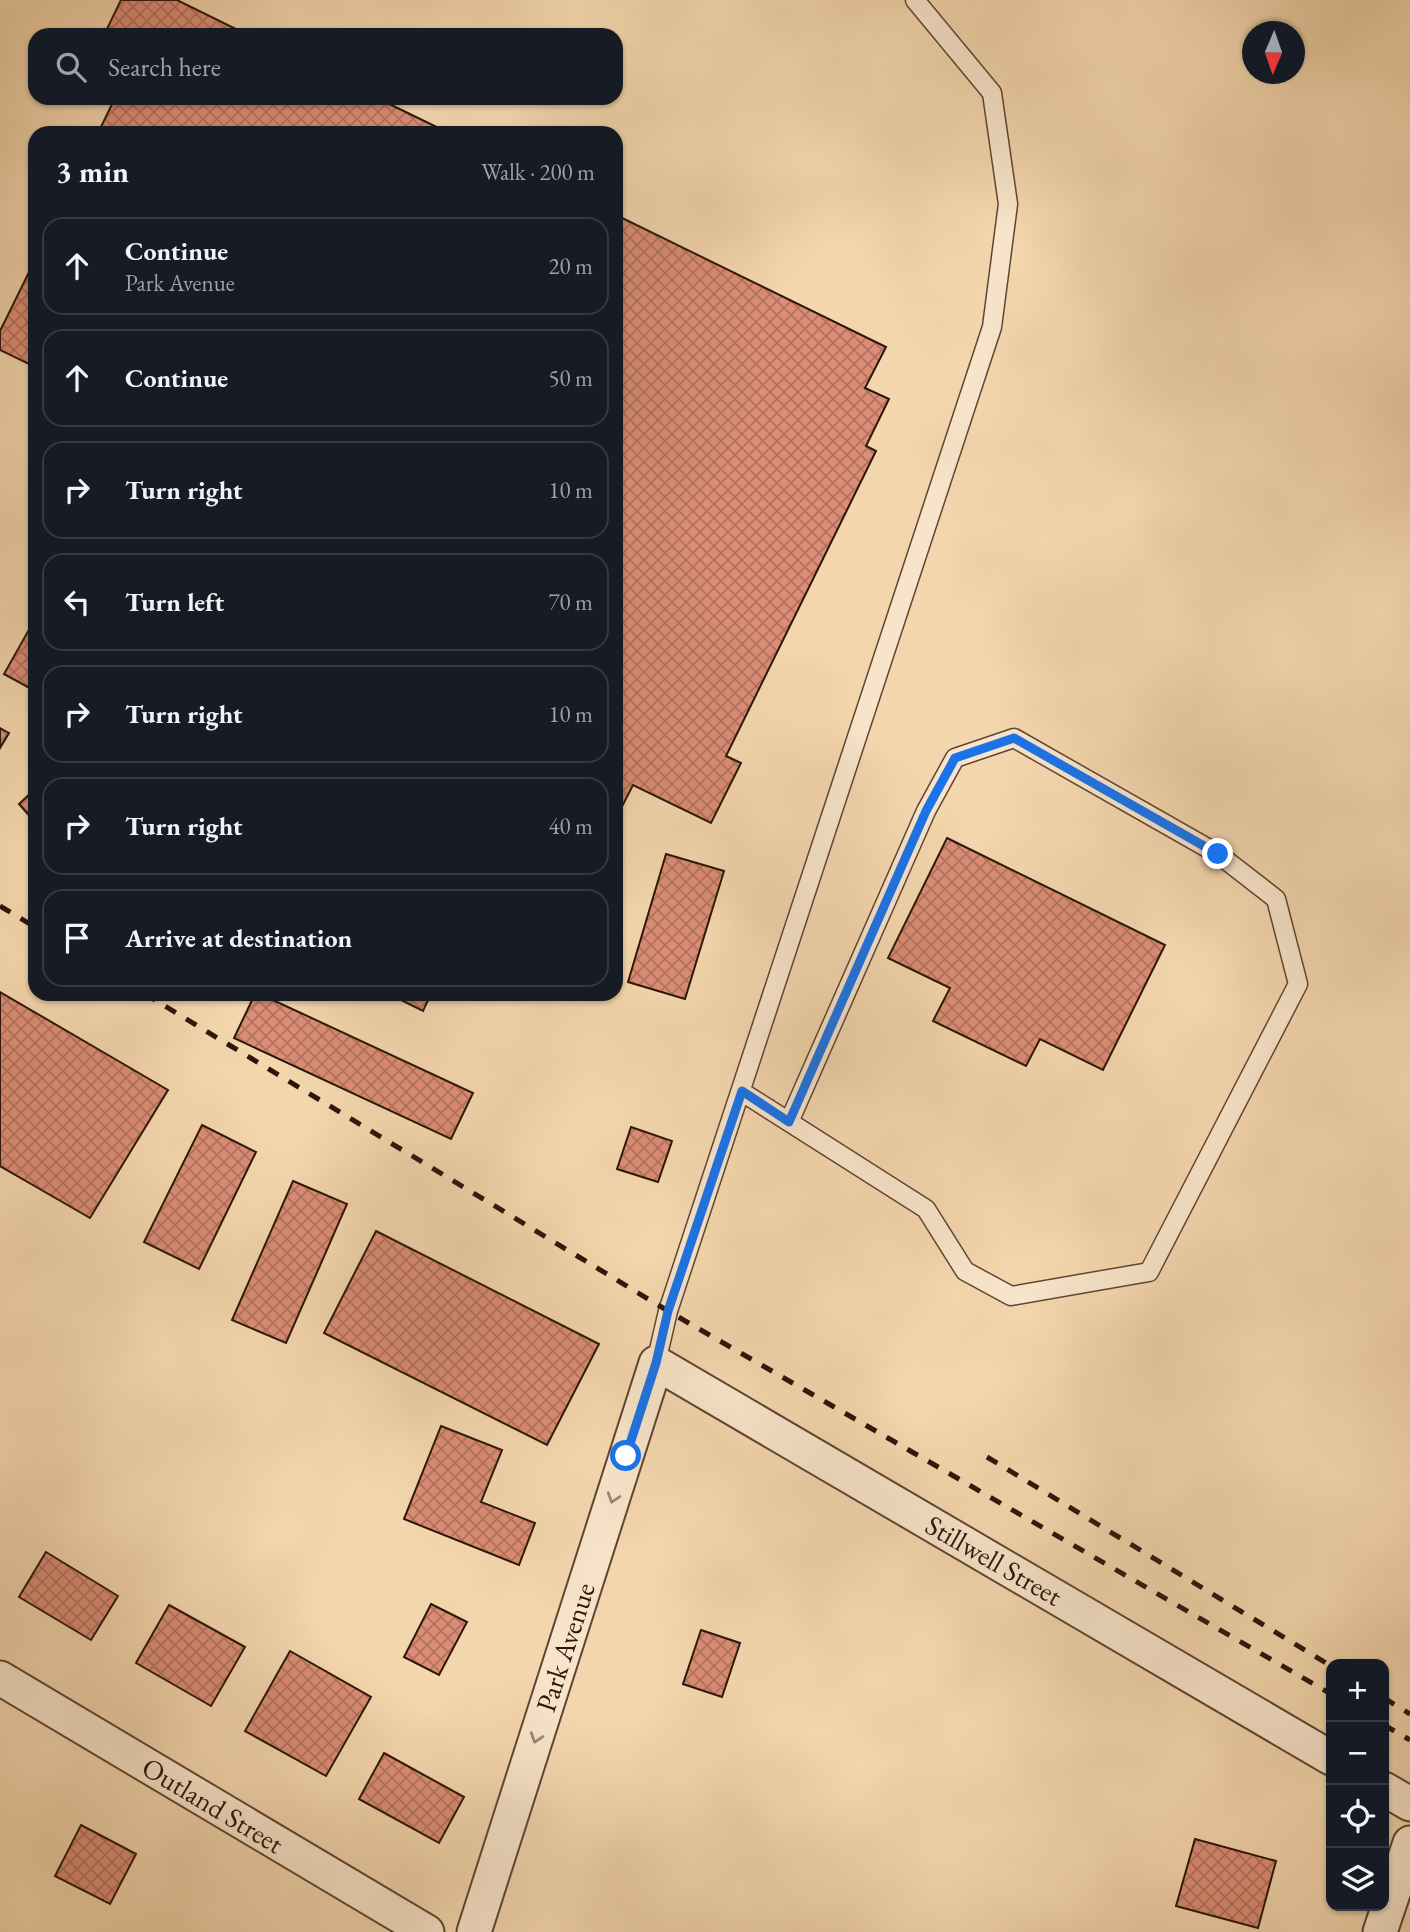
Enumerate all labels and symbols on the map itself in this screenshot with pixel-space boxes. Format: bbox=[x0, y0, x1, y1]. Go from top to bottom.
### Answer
north arrow bbox=[1242, 21, 1305, 84]
route end bbox=[1202, 838, 1233, 869]
route start bbox=[610, 1440, 641, 1471]
one-way arrow bbox=[607, 1491, 621, 1504]
street label: Stillwell Street bbox=[919, 1506, 1069, 1614]
street label: Park Avenue bbox=[527, 1578, 603, 1716]
one-way arrow bbox=[529, 1732, 544, 1744]
street label: Outland Street bbox=[136, 1749, 291, 1861]

